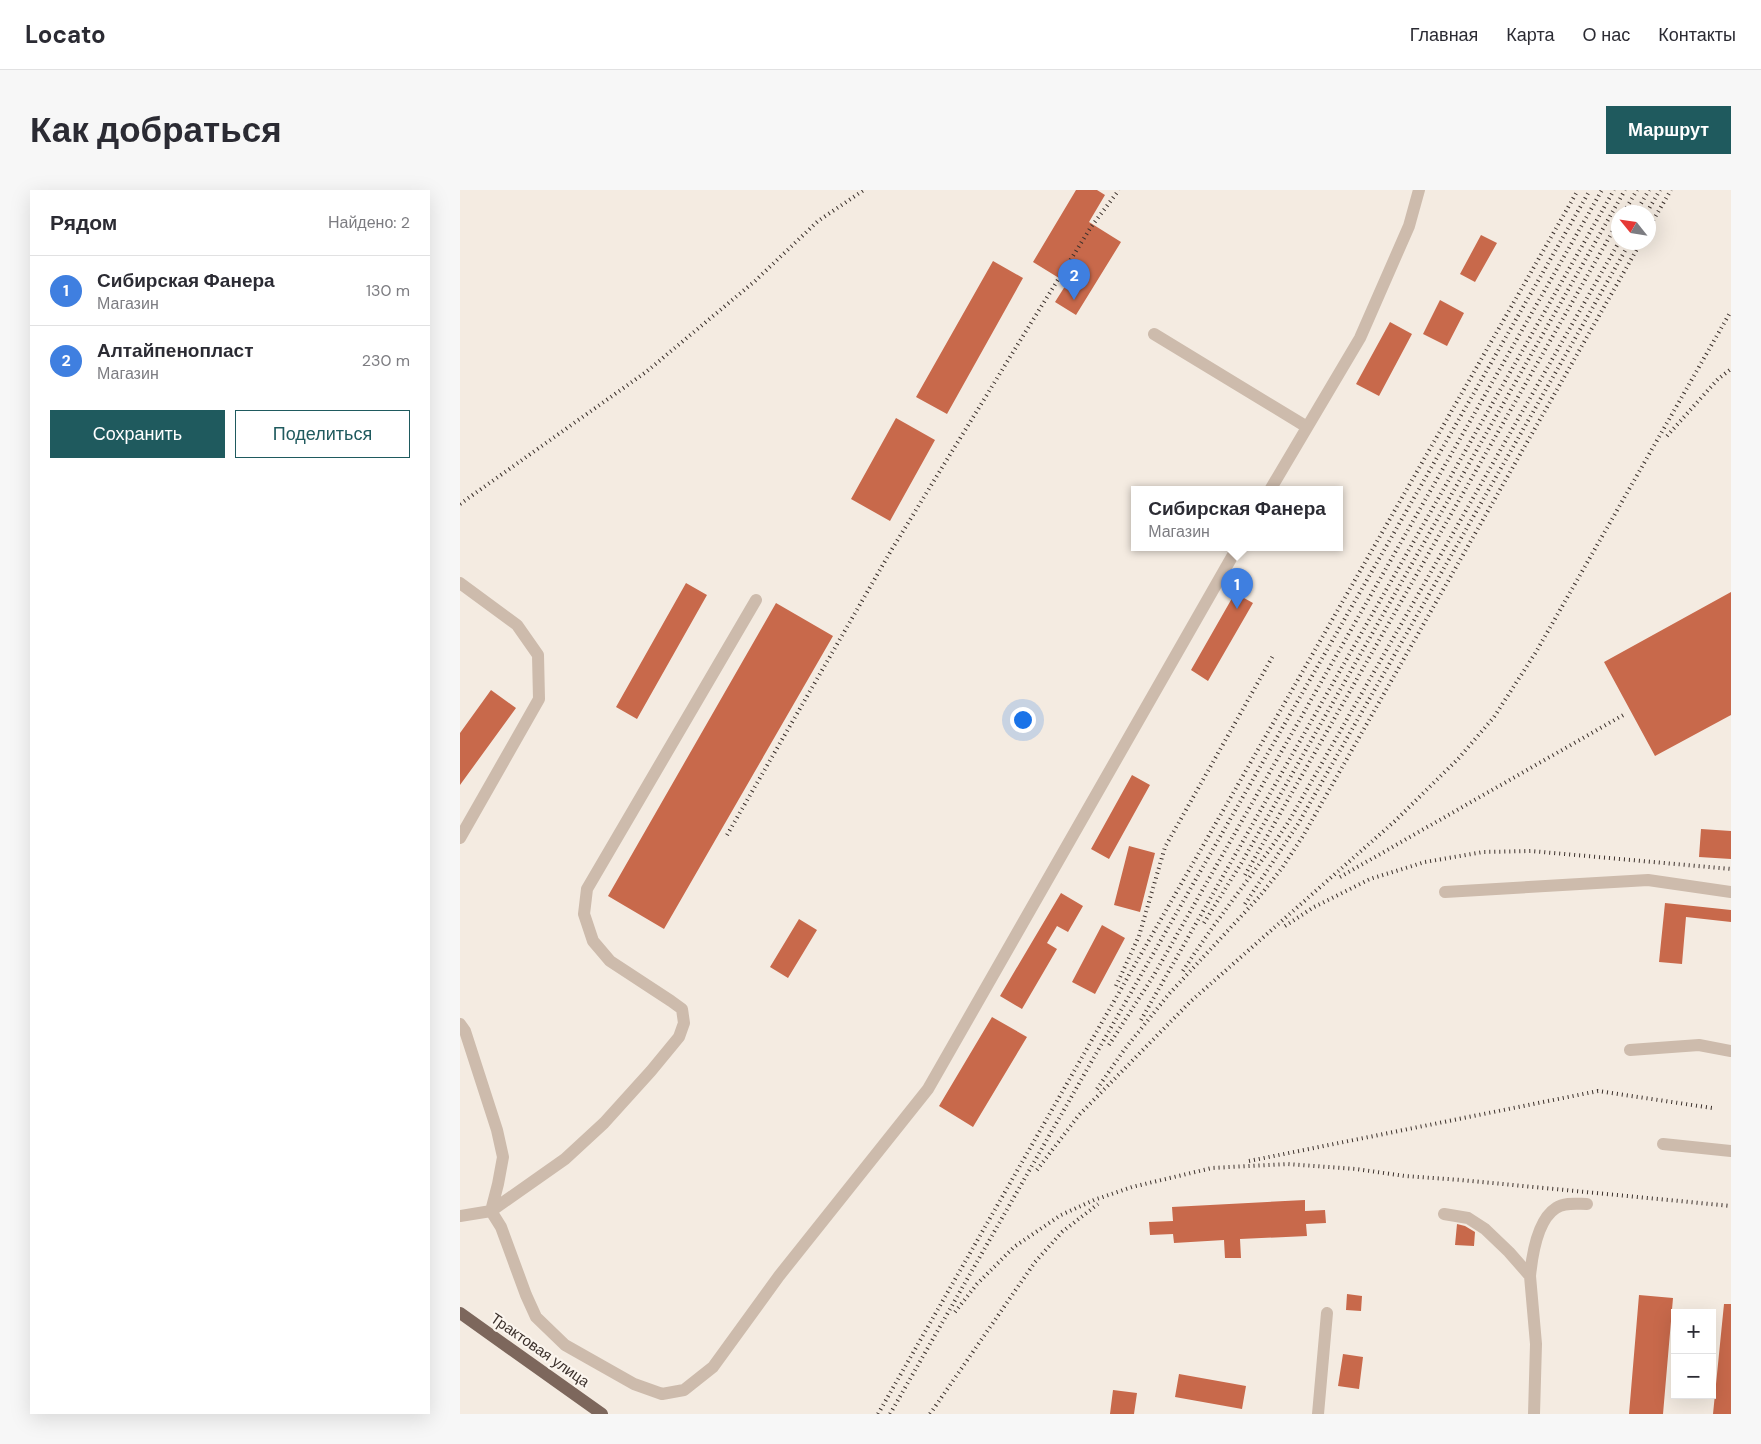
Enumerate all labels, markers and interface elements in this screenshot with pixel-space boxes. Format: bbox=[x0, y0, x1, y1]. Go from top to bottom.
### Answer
text: Locato bbox=[25, 19, 106, 50]
text: Главная bbox=[1410, 23, 1478, 47]
text: Карта bbox=[1506, 23, 1555, 47]
text: О нас bbox=[1583, 23, 1630, 47]
text: Контакты bbox=[1658, 23, 1736, 47]
button: Маршрут bbox=[1606, 106, 1731, 154]
text: Как добраться bbox=[30, 107, 282, 153]
north arrow bbox=[1611, 205, 1656, 250]
text: Рядом bbox=[50, 209, 117, 237]
text: Найдено: 2 bbox=[328, 212, 410, 233]
pin: 2 bbox=[1058, 259, 1090, 300]
text: Сибирская Фанера bbox=[97, 268, 275, 293]
text: 1 bbox=[63, 280, 69, 301]
text: 130 m bbox=[366, 280, 410, 301]
text: Магазин bbox=[97, 293, 159, 314]
text: Алтайпенопласт bbox=[97, 338, 253, 363]
text: 2 bbox=[61, 350, 71, 371]
text: 230 m bbox=[362, 350, 410, 371]
text: Магазин bbox=[97, 363, 159, 384]
button: Сохранить bbox=[50, 410, 225, 458]
button: Поделиться bbox=[235, 410, 410, 458]
popup bbox=[1131, 486, 1343, 551]
text: Сибирская Фанера bbox=[1148, 496, 1326, 521]
text: Магазин bbox=[1148, 521, 1210, 542]
pin: 1 bbox=[1221, 568, 1253, 609]
your location bbox=[1010, 707, 1036, 733]
street label: Трактовая улица bbox=[487, 1308, 594, 1392]
map controls bbox=[1671, 1309, 1716, 1399]
button: + bbox=[1671, 1309, 1716, 1354]
button: − bbox=[1671, 1354, 1716, 1399]

